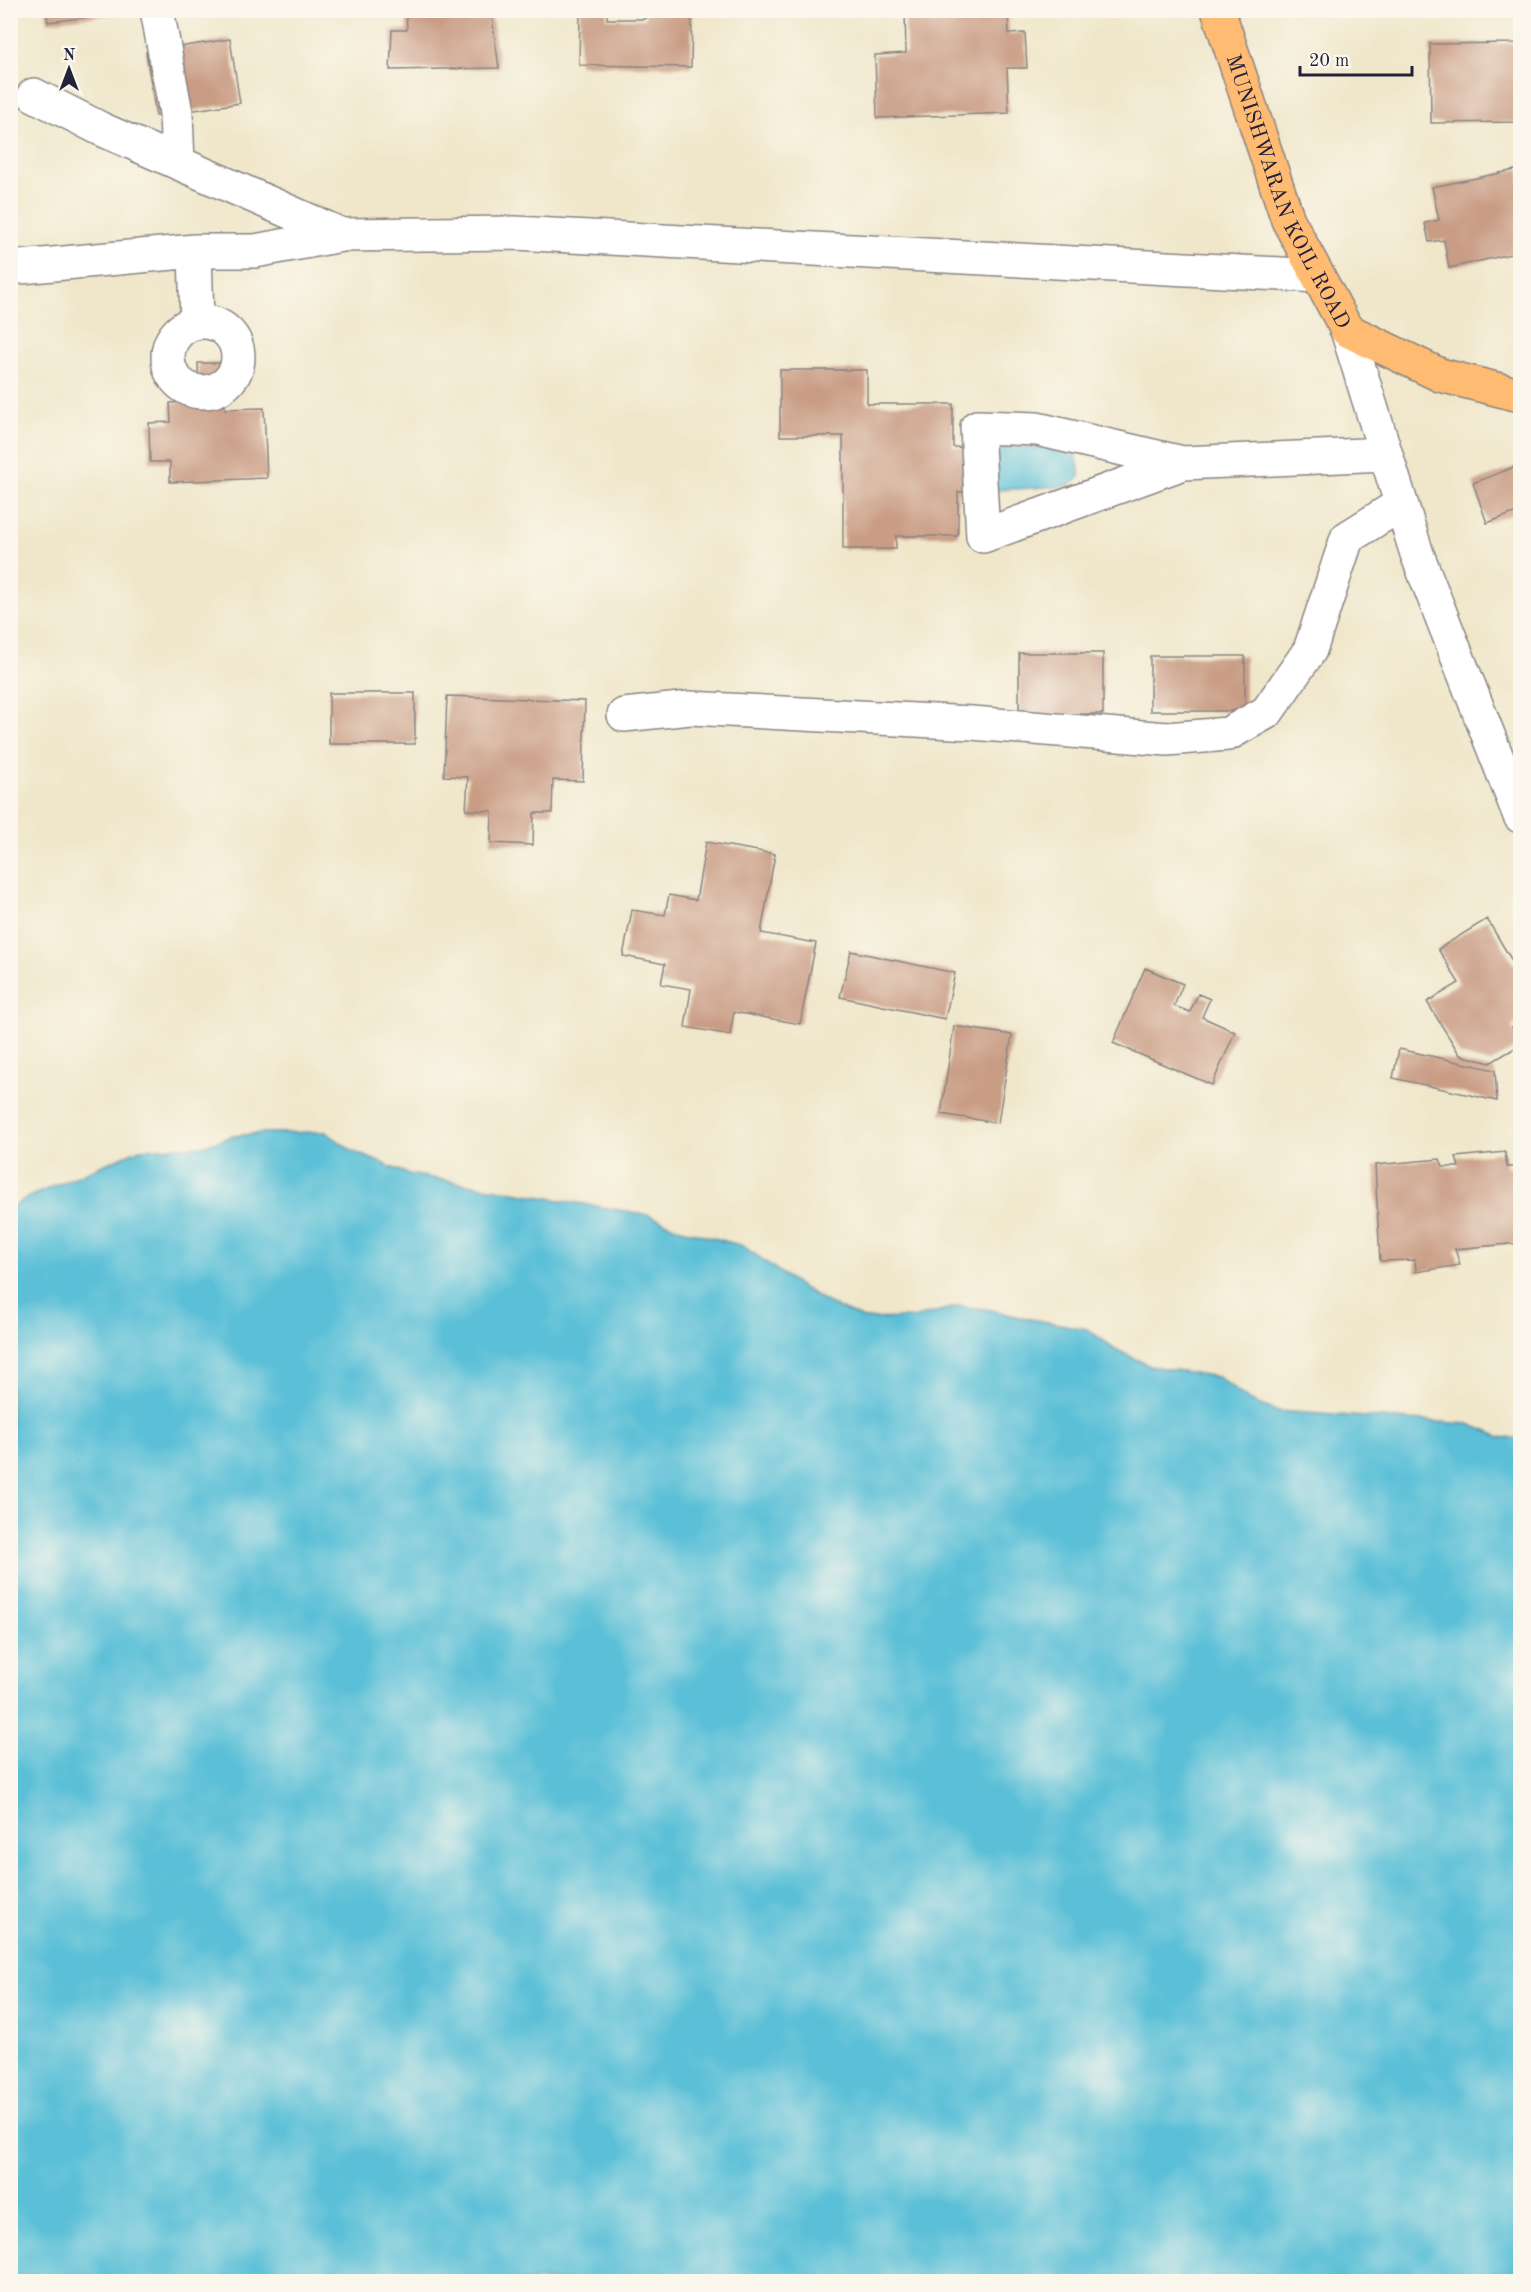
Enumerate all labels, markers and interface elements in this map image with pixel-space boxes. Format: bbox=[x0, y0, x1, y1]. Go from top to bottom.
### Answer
north arrow bbox=[39, 39, 99, 99]
scale bar bbox=[1300, 39, 1412, 77]
text: N bbox=[63, 48, 76, 64]
street label: MUNISHWARAN KOIL ROAD bbox=[1222, 52, 1353, 333]
text: 20 m bbox=[1309, 52, 1349, 70]

